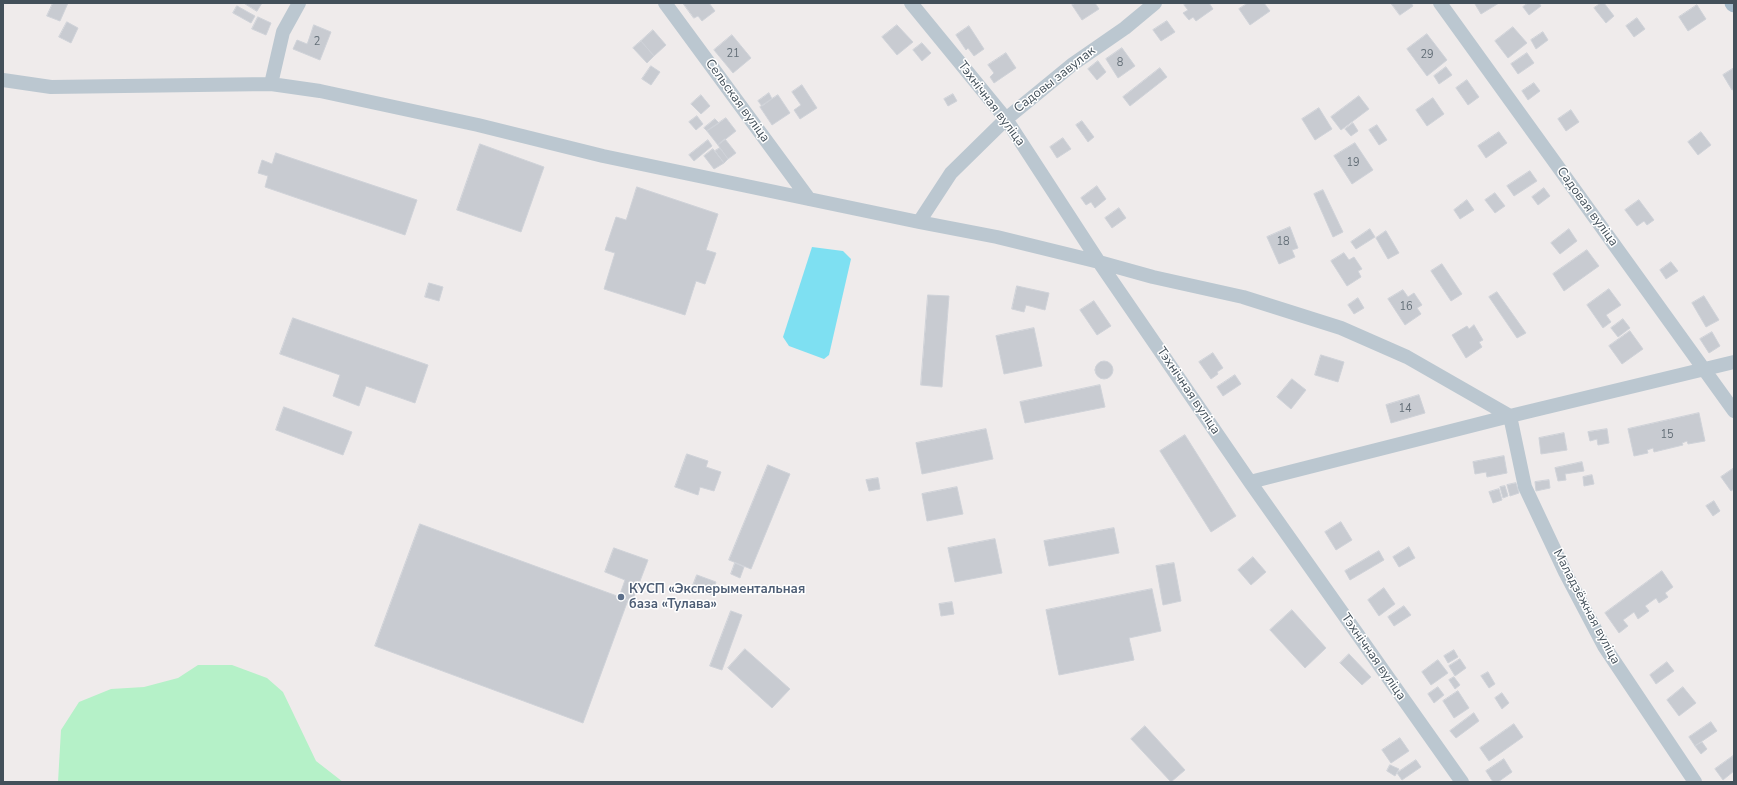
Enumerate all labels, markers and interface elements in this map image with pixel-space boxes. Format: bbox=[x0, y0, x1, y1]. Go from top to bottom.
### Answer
house number: 2 bbox=[314, 35, 320, 49]
street label: Садовы завулак bbox=[1011, 43, 1099, 117]
house number: 21 bbox=[726, 47, 740, 61]
house number: 29 bbox=[1420, 48, 1434, 62]
street label: Сельская вуліца bbox=[701, 56, 773, 146]
house number: 8 bbox=[1117, 56, 1123, 70]
street label: Тэхнічная вуліца bbox=[954, 59, 1028, 149]
house number: 19 bbox=[1346, 156, 1360, 170]
street label: Садовая вуліца bbox=[1553, 164, 1621, 250]
house number: 18 bbox=[1276, 235, 1290, 249]
house number: 16 bbox=[1399, 300, 1413, 314]
street label: Тэхнічная вуліца bbox=[1153, 344, 1223, 438]
house number: 14 bbox=[1398, 402, 1412, 416]
house number: 15 bbox=[1660, 428, 1674, 442]
street label: Маладзёжная вуліца bbox=[1549, 547, 1623, 667]
place label: КУСП «Эксперыментальная база «Тулава» bbox=[629, 582, 805, 613]
marker: КУСП «Эксперыментальная база «Тулава» bbox=[616, 592, 626, 602]
street label: Тэхнічная вуліца bbox=[1337, 611, 1409, 703]

